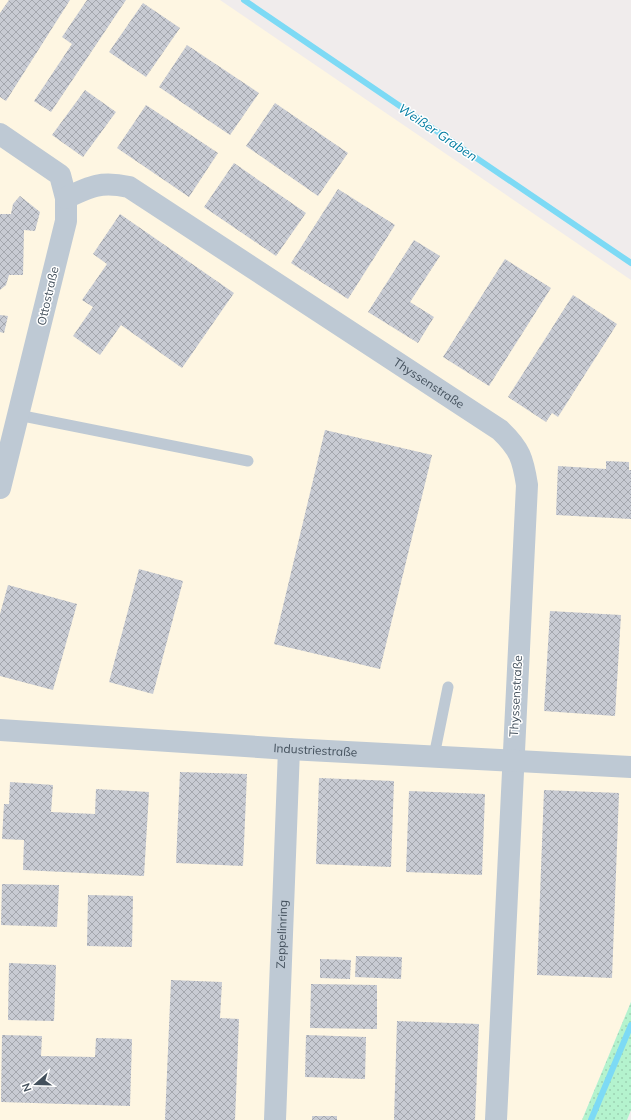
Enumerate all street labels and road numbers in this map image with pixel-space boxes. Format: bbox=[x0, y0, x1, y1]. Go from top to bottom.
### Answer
street label: Ottostraße bbox=[33, 265, 62, 327]
street label: Thyssenstraße bbox=[391, 354, 467, 412]
street label: Thyssenstraße bbox=[506, 655, 525, 737]
street label: Industriestraße bbox=[273, 740, 358, 760]
street label: Zeppelinring bbox=[273, 899, 290, 969]

